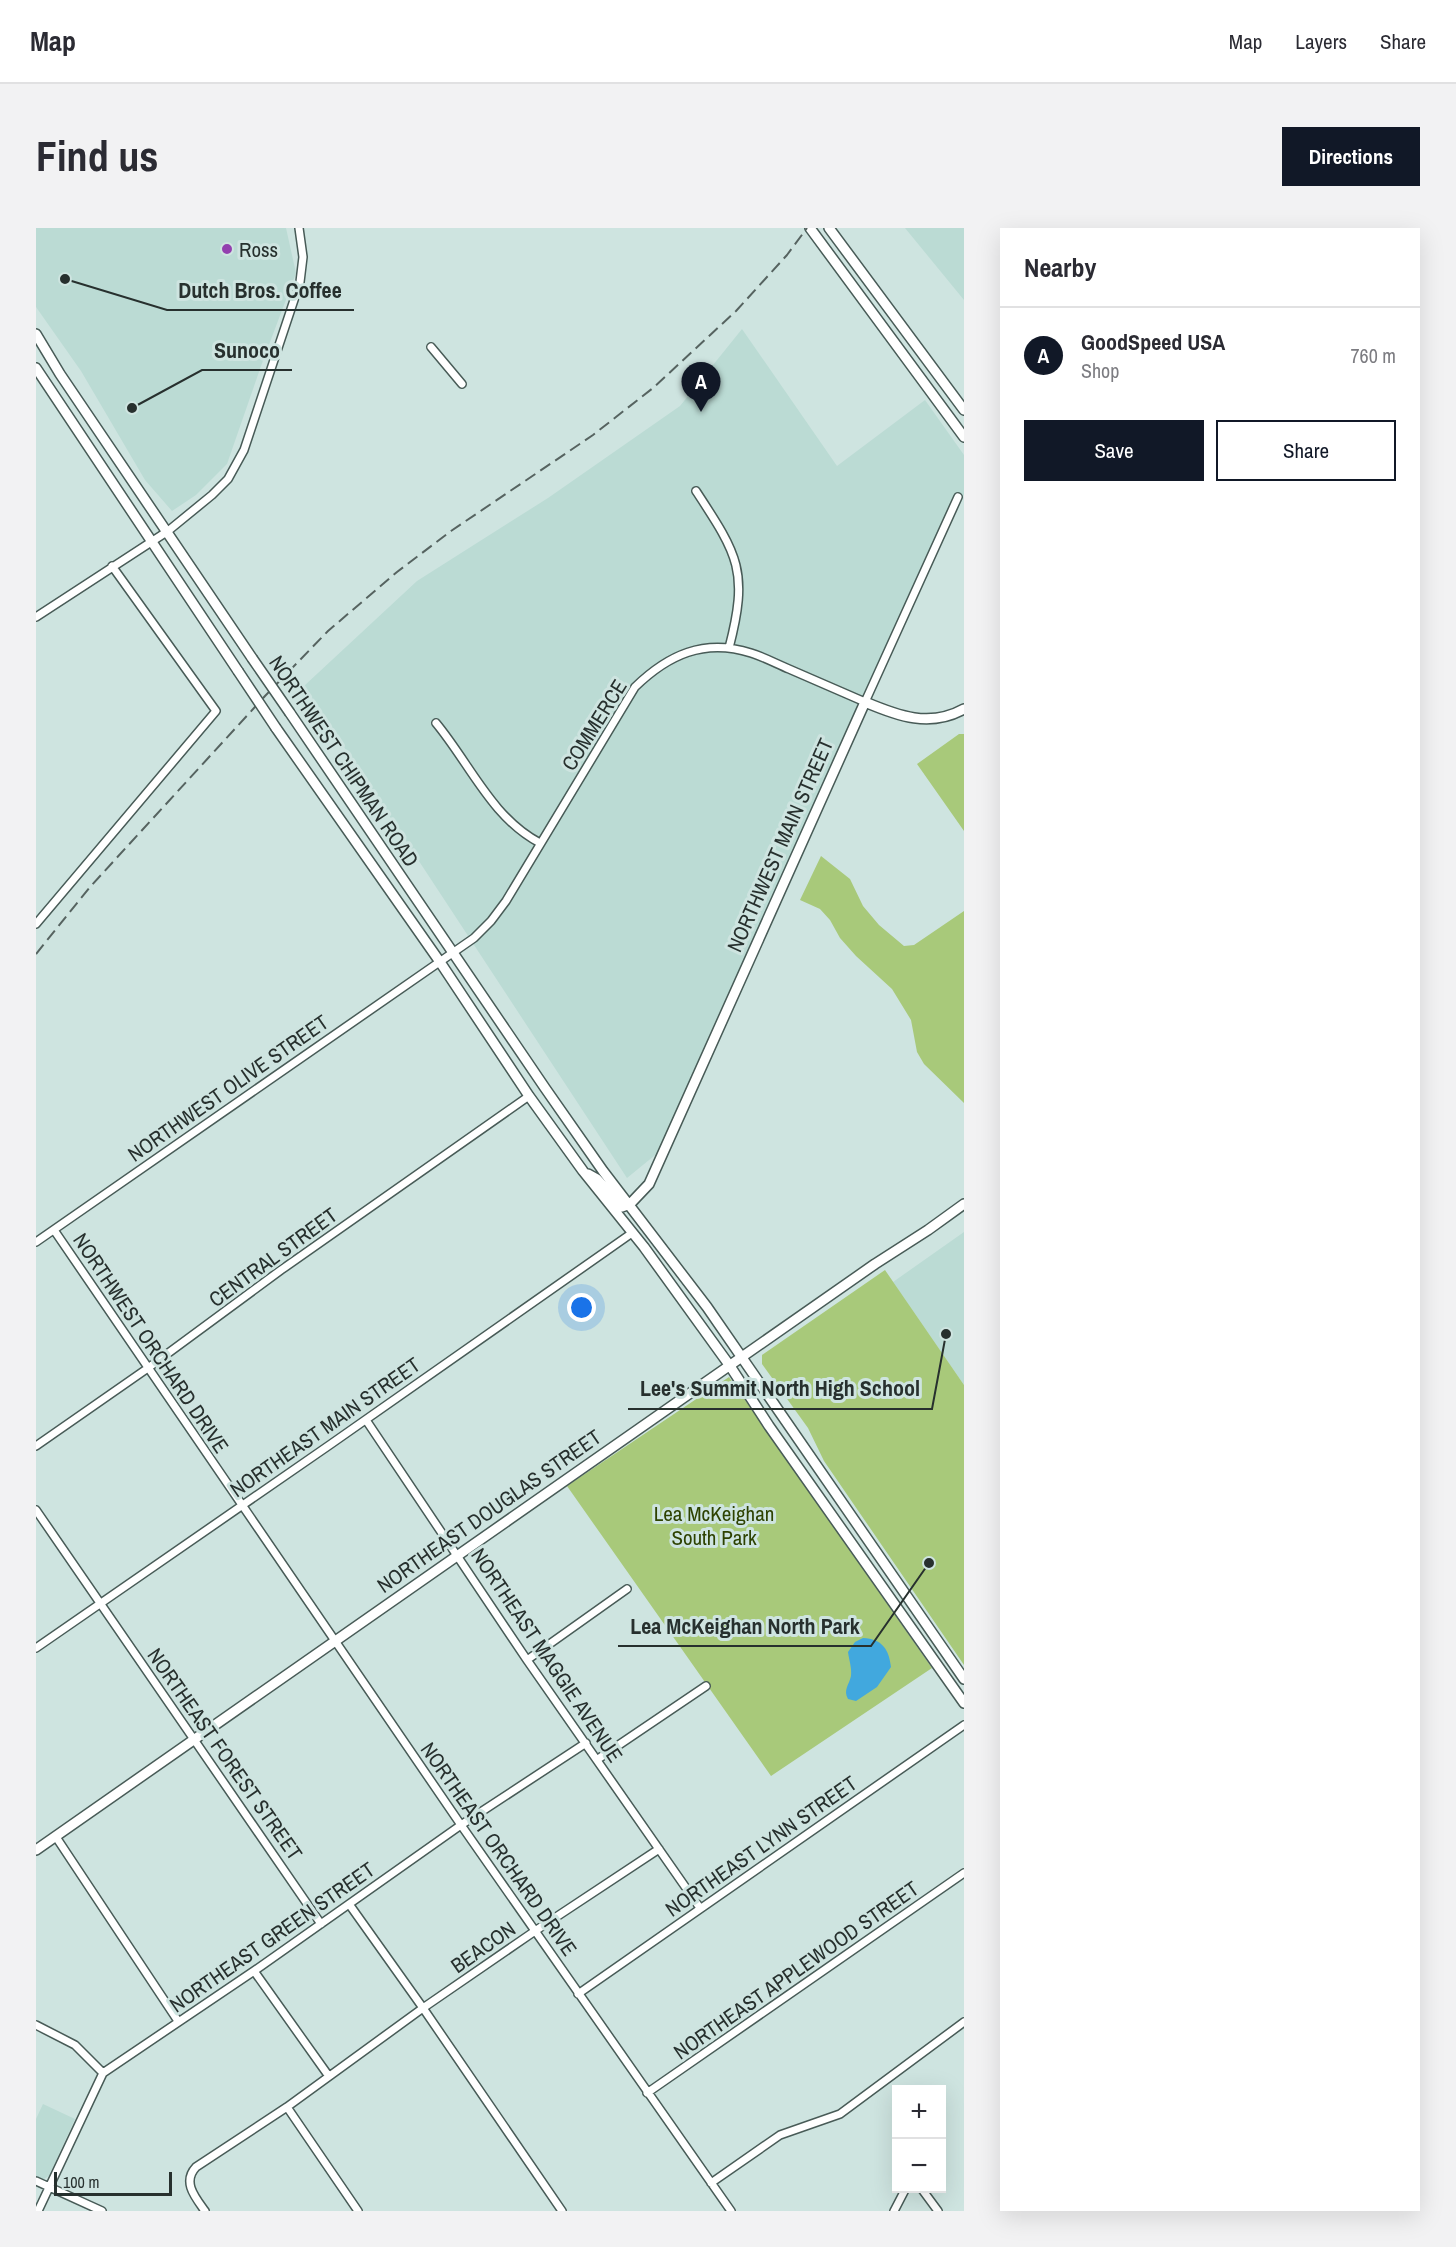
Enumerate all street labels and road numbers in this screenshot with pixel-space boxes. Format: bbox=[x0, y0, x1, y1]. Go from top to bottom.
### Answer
street label: NORTHWEST CHIPMAN ROAD bbox=[262, 650, 426, 872]
street label: COMMERCE bbox=[555, 674, 633, 776]
street label: NORTHWEST MAIN STREET bbox=[720, 733, 840, 956]
street label: NORTHWEST OLIVE STREET bbox=[122, 1007, 334, 1168]
street label: CENTRAL STREET bbox=[203, 1200, 344, 1314]
street label: NORTHWEST ORCHARD DRIVE bbox=[66, 1227, 236, 1459]
street label: NORTHEAST MAIN STREET bbox=[224, 1350, 426, 1504]
street label: NORTHEAST DOUGLAS STREET bbox=[371, 1422, 607, 1600]
street label: NORTHEAST MAGGIE AVENUE bbox=[464, 1542, 630, 1768]
street label: NORTHEAST FOREST STREET bbox=[141, 1642, 310, 1866]
street label: NORTHEAST ORCHARD DRIVE bbox=[414, 1736, 584, 1962]
street label: NORTHEAST LYNN STREET bbox=[659, 1769, 863, 1923]
street label: NORTHEAST GREEN STREET bbox=[164, 1855, 381, 2019]
street label: NORTHEAST APPLEWOOD STREET bbox=[668, 1874, 925, 2066]
street label: BEACON bbox=[445, 1914, 521, 1980]

